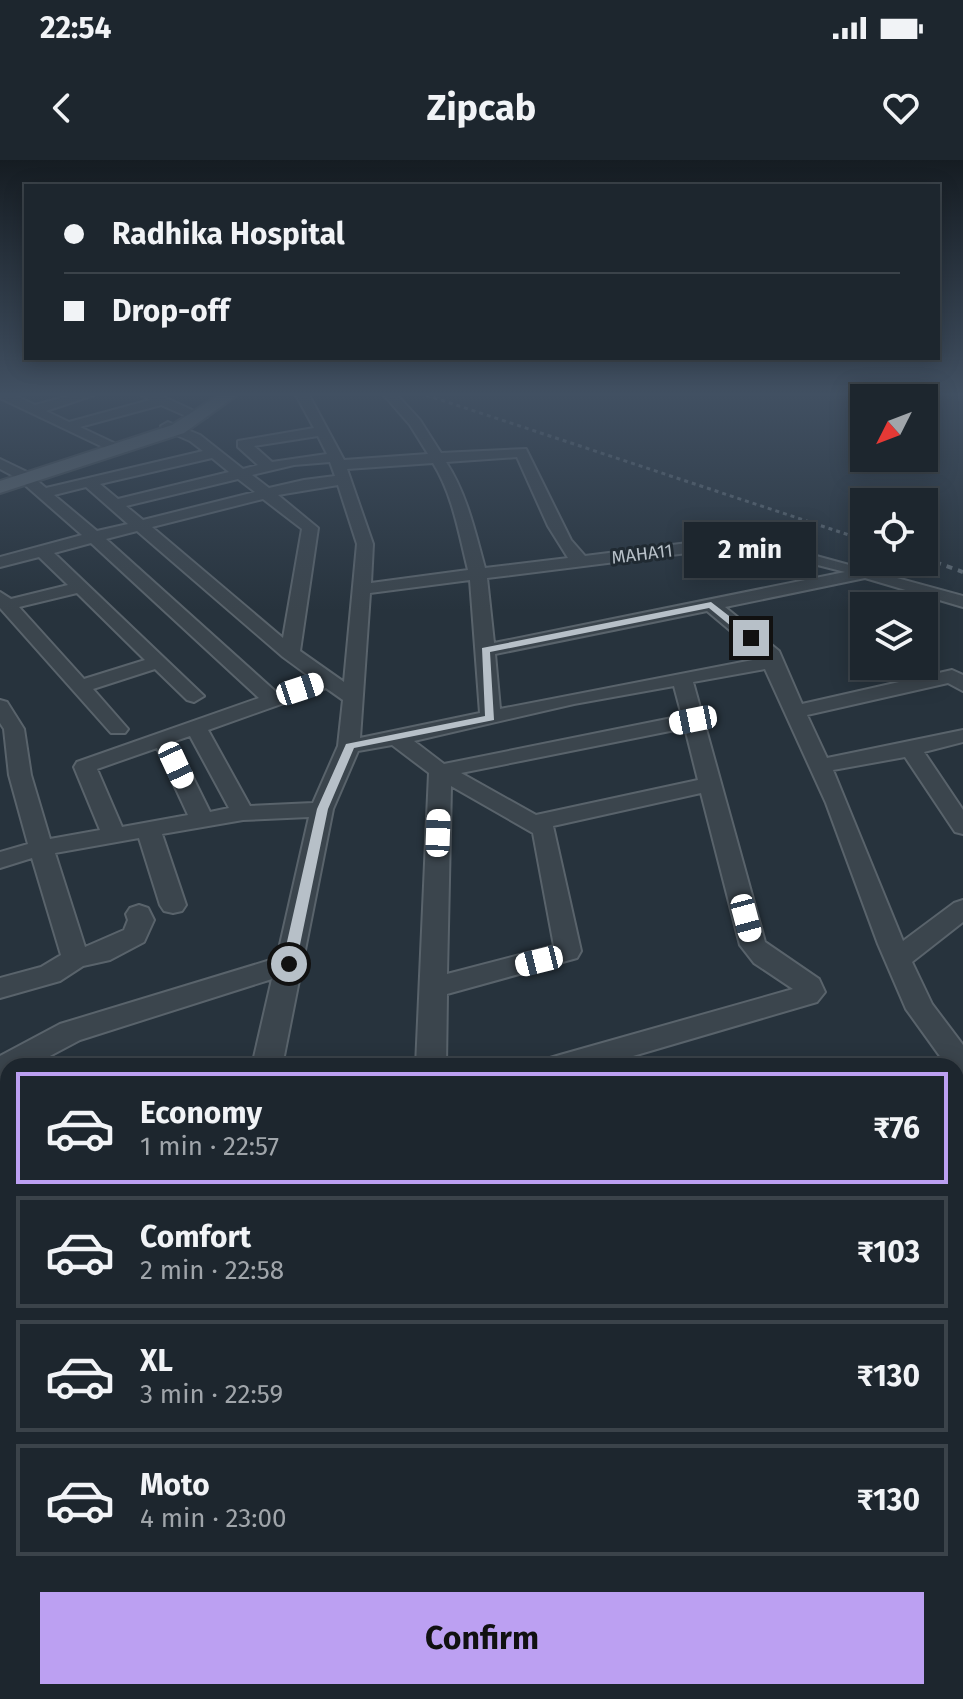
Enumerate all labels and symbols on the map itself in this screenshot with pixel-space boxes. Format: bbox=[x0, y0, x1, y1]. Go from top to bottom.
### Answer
north arrow bbox=[850, 384, 938, 472]
callout: 2 min bbox=[685, 522, 817, 578]
street label: MAHA11 bbox=[610, 539, 674, 569]
route end bbox=[733, 620, 769, 656]
car bbox=[273, 670, 327, 708]
car bbox=[667, 704, 719, 736]
car bbox=[155, 738, 197, 792]
car bbox=[425, 809, 451, 857]
car bbox=[728, 892, 764, 944]
car bbox=[513, 944, 565, 978]
route start bbox=[271, 946, 307, 982]

